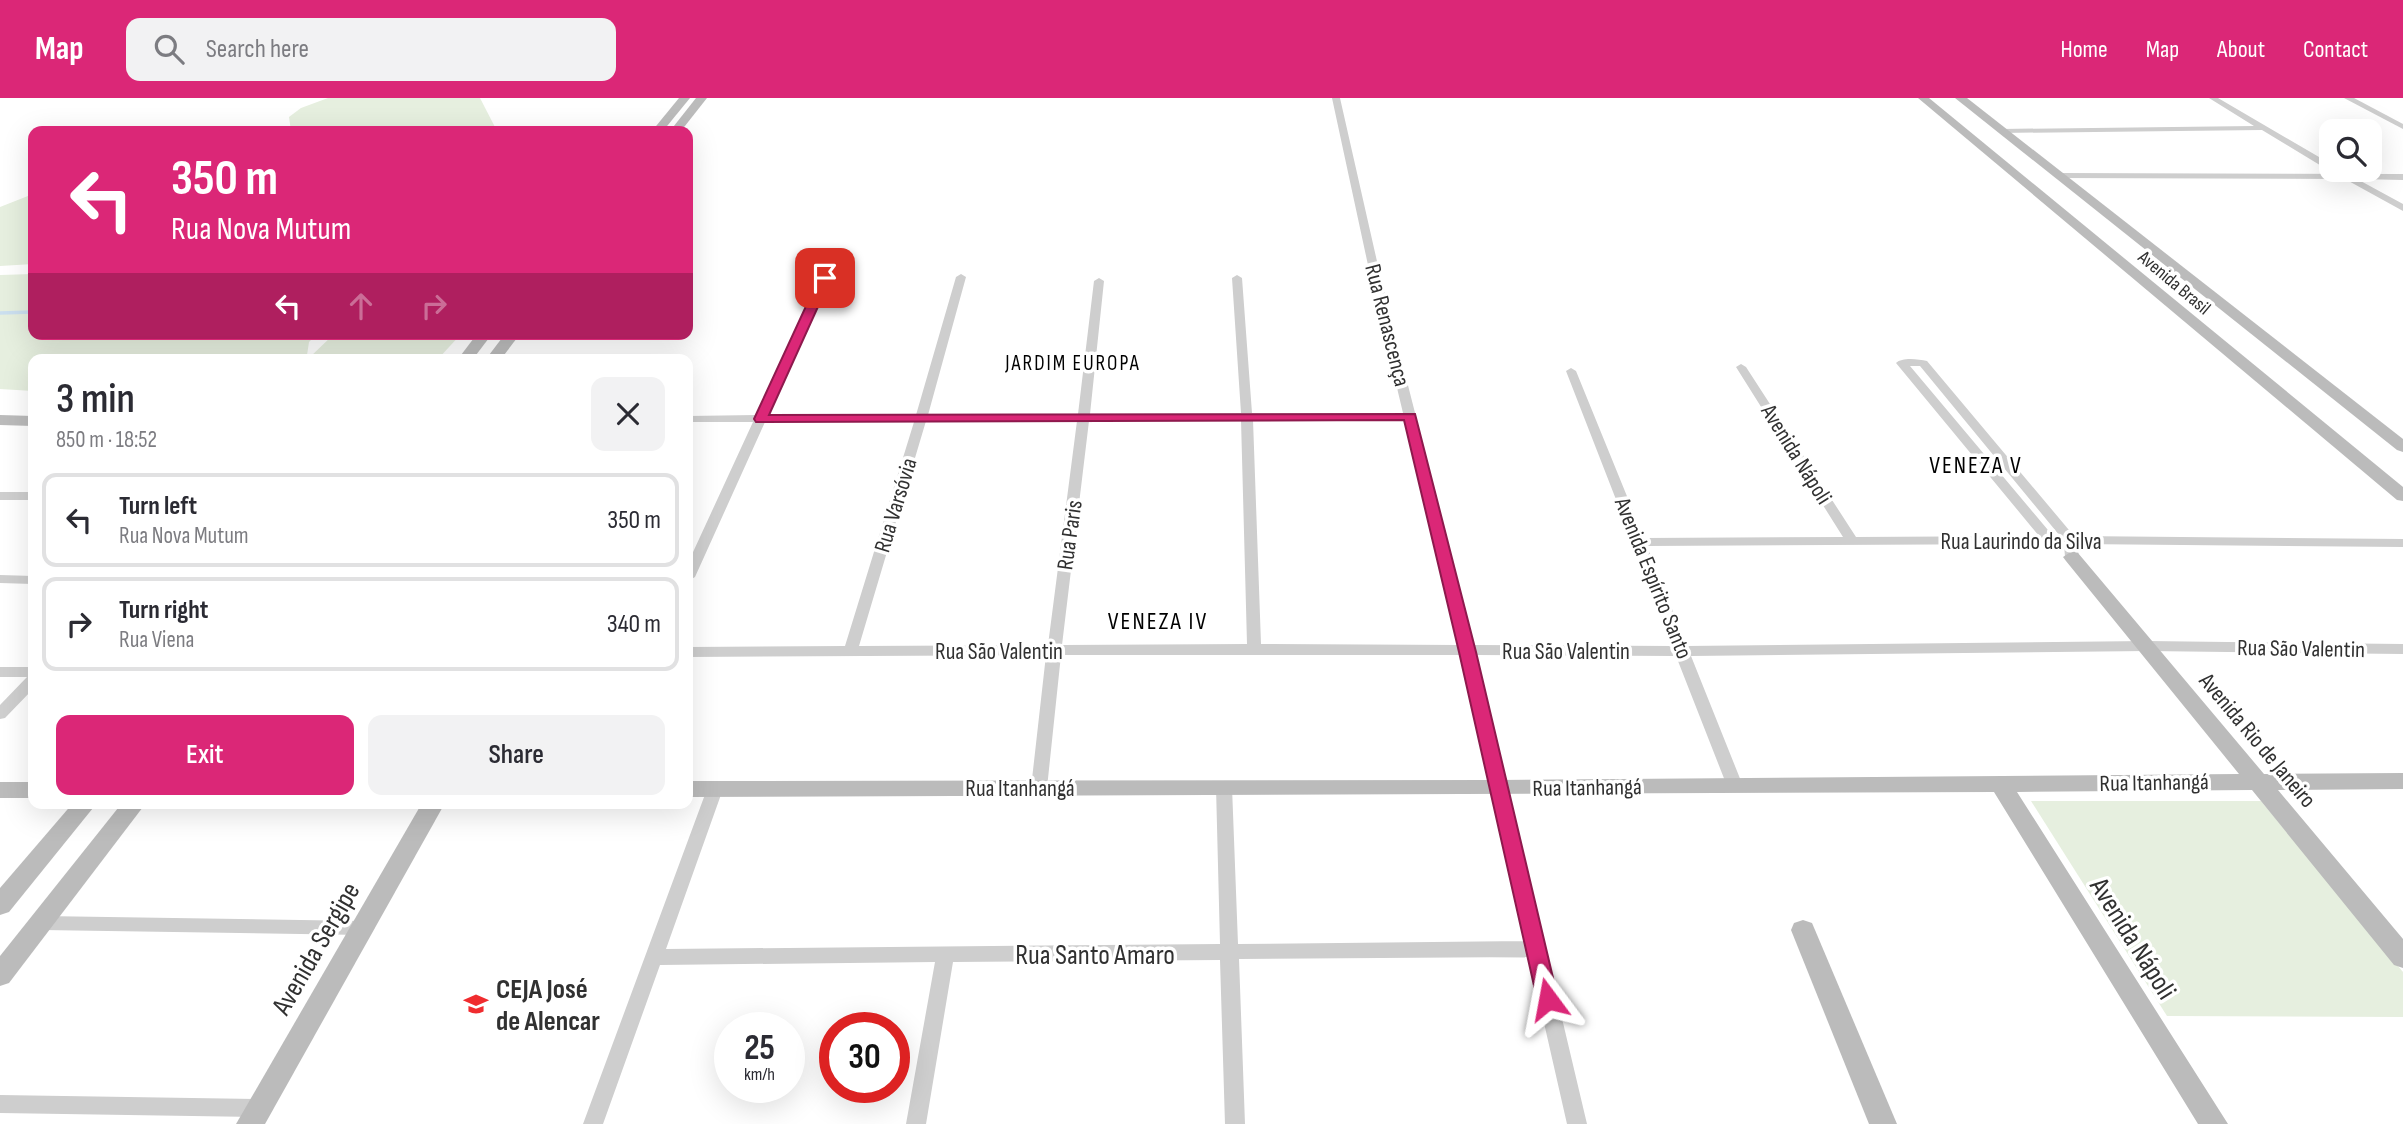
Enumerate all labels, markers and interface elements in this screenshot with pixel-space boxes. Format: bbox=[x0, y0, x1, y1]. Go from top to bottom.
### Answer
search box bbox=[126, 18, 616, 81]
text: Map bbox=[35, 29, 84, 69]
icon: search bbox=[150, 30, 188, 68]
text: Search here bbox=[206, 34, 309, 65]
text: Home bbox=[2060, 35, 2108, 64]
text: Map bbox=[2146, 35, 2179, 64]
text: About bbox=[2217, 35, 2265, 64]
text: Contact bbox=[2303, 35, 2368, 64]
map controls bbox=[2319, 119, 2382, 182]
button: search bbox=[2319, 119, 2382, 182]
text: 350 m bbox=[171, 150, 278, 209]
icon: left bbox=[56, 154, 147, 245]
text: Rua Nova Mutum bbox=[171, 210, 351, 249]
street label: Avenida Brasil bbox=[2132, 246, 2215, 320]
pin bbox=[795, 248, 855, 308]
icon: arrive bbox=[806, 259, 844, 297]
street label: Rua Renascença bbox=[1358, 261, 1416, 389]
icon: left bbox=[269, 287, 307, 325]
icon: ahead bbox=[342, 287, 380, 325]
icon: right bbox=[415, 287, 453, 325]
district label: JARDIM EUROPA bbox=[1004, 351, 1141, 376]
text: 3 min bbox=[56, 374, 135, 425]
button: close bbox=[591, 377, 665, 451]
street label: Avenida Nápoli bbox=[1754, 399, 1838, 510]
text: 850 m · 18:52 bbox=[56, 426, 157, 454]
district label: VENEZA V bbox=[1929, 451, 2023, 480]
street label: Rua Varsóvia bbox=[868, 455, 924, 556]
text: Turn left bbox=[119, 491, 197, 522]
street label: Avenida Espírito Santo bbox=[1608, 493, 1698, 663]
street label: Rua Paris bbox=[1051, 498, 1089, 572]
icon: left bbox=[60, 501, 98, 539]
text: 350 m bbox=[607, 505, 661, 536]
text: Rua Nova Mutum bbox=[119, 522, 249, 550]
street label: Rua Laurindo da Silva bbox=[1940, 528, 2102, 556]
text: Turn right bbox=[119, 595, 208, 626]
icon: right bbox=[60, 605, 98, 643]
district label: VENEZA IV bbox=[1108, 607, 1208, 636]
text: 340 m bbox=[607, 609, 661, 640]
text: Rua Viena bbox=[119, 626, 194, 654]
street label: Rua São Valentin bbox=[2237, 634, 2365, 664]
street label: Rua São Valentin bbox=[935, 638, 1063, 666]
street label: Rua São Valentin bbox=[1502, 638, 1630, 666]
street label: Avenida Rio de Janeiro bbox=[2192, 667, 2322, 814]
button: Exit bbox=[56, 715, 354, 795]
button: Share bbox=[368, 715, 665, 795]
street label: Rua Itanhangá bbox=[2099, 768, 2209, 798]
street label: Rua Itanhangá bbox=[1532, 773, 1642, 803]
street label: Rua Itanhangá bbox=[965, 775, 1075, 803]
street label: Avenida Nápoli bbox=[2082, 871, 2183, 1006]
street label: Avenida Sergipe bbox=[265, 877, 367, 1022]
street label: Rua Santo Amaro bbox=[1015, 939, 1175, 972]
position arrow bbox=[1511, 962, 1585, 1036]
place label: CEJA José de Alencar bbox=[496, 973, 600, 1038]
school or university icon: CEJA José de Alencar bbox=[462, 990, 490, 1018]
speed limit sign: 30 bbox=[819, 1012, 910, 1103]
text: 25 bbox=[744, 1027, 775, 1070]
text: km/h bbox=[744, 1064, 775, 1085]

